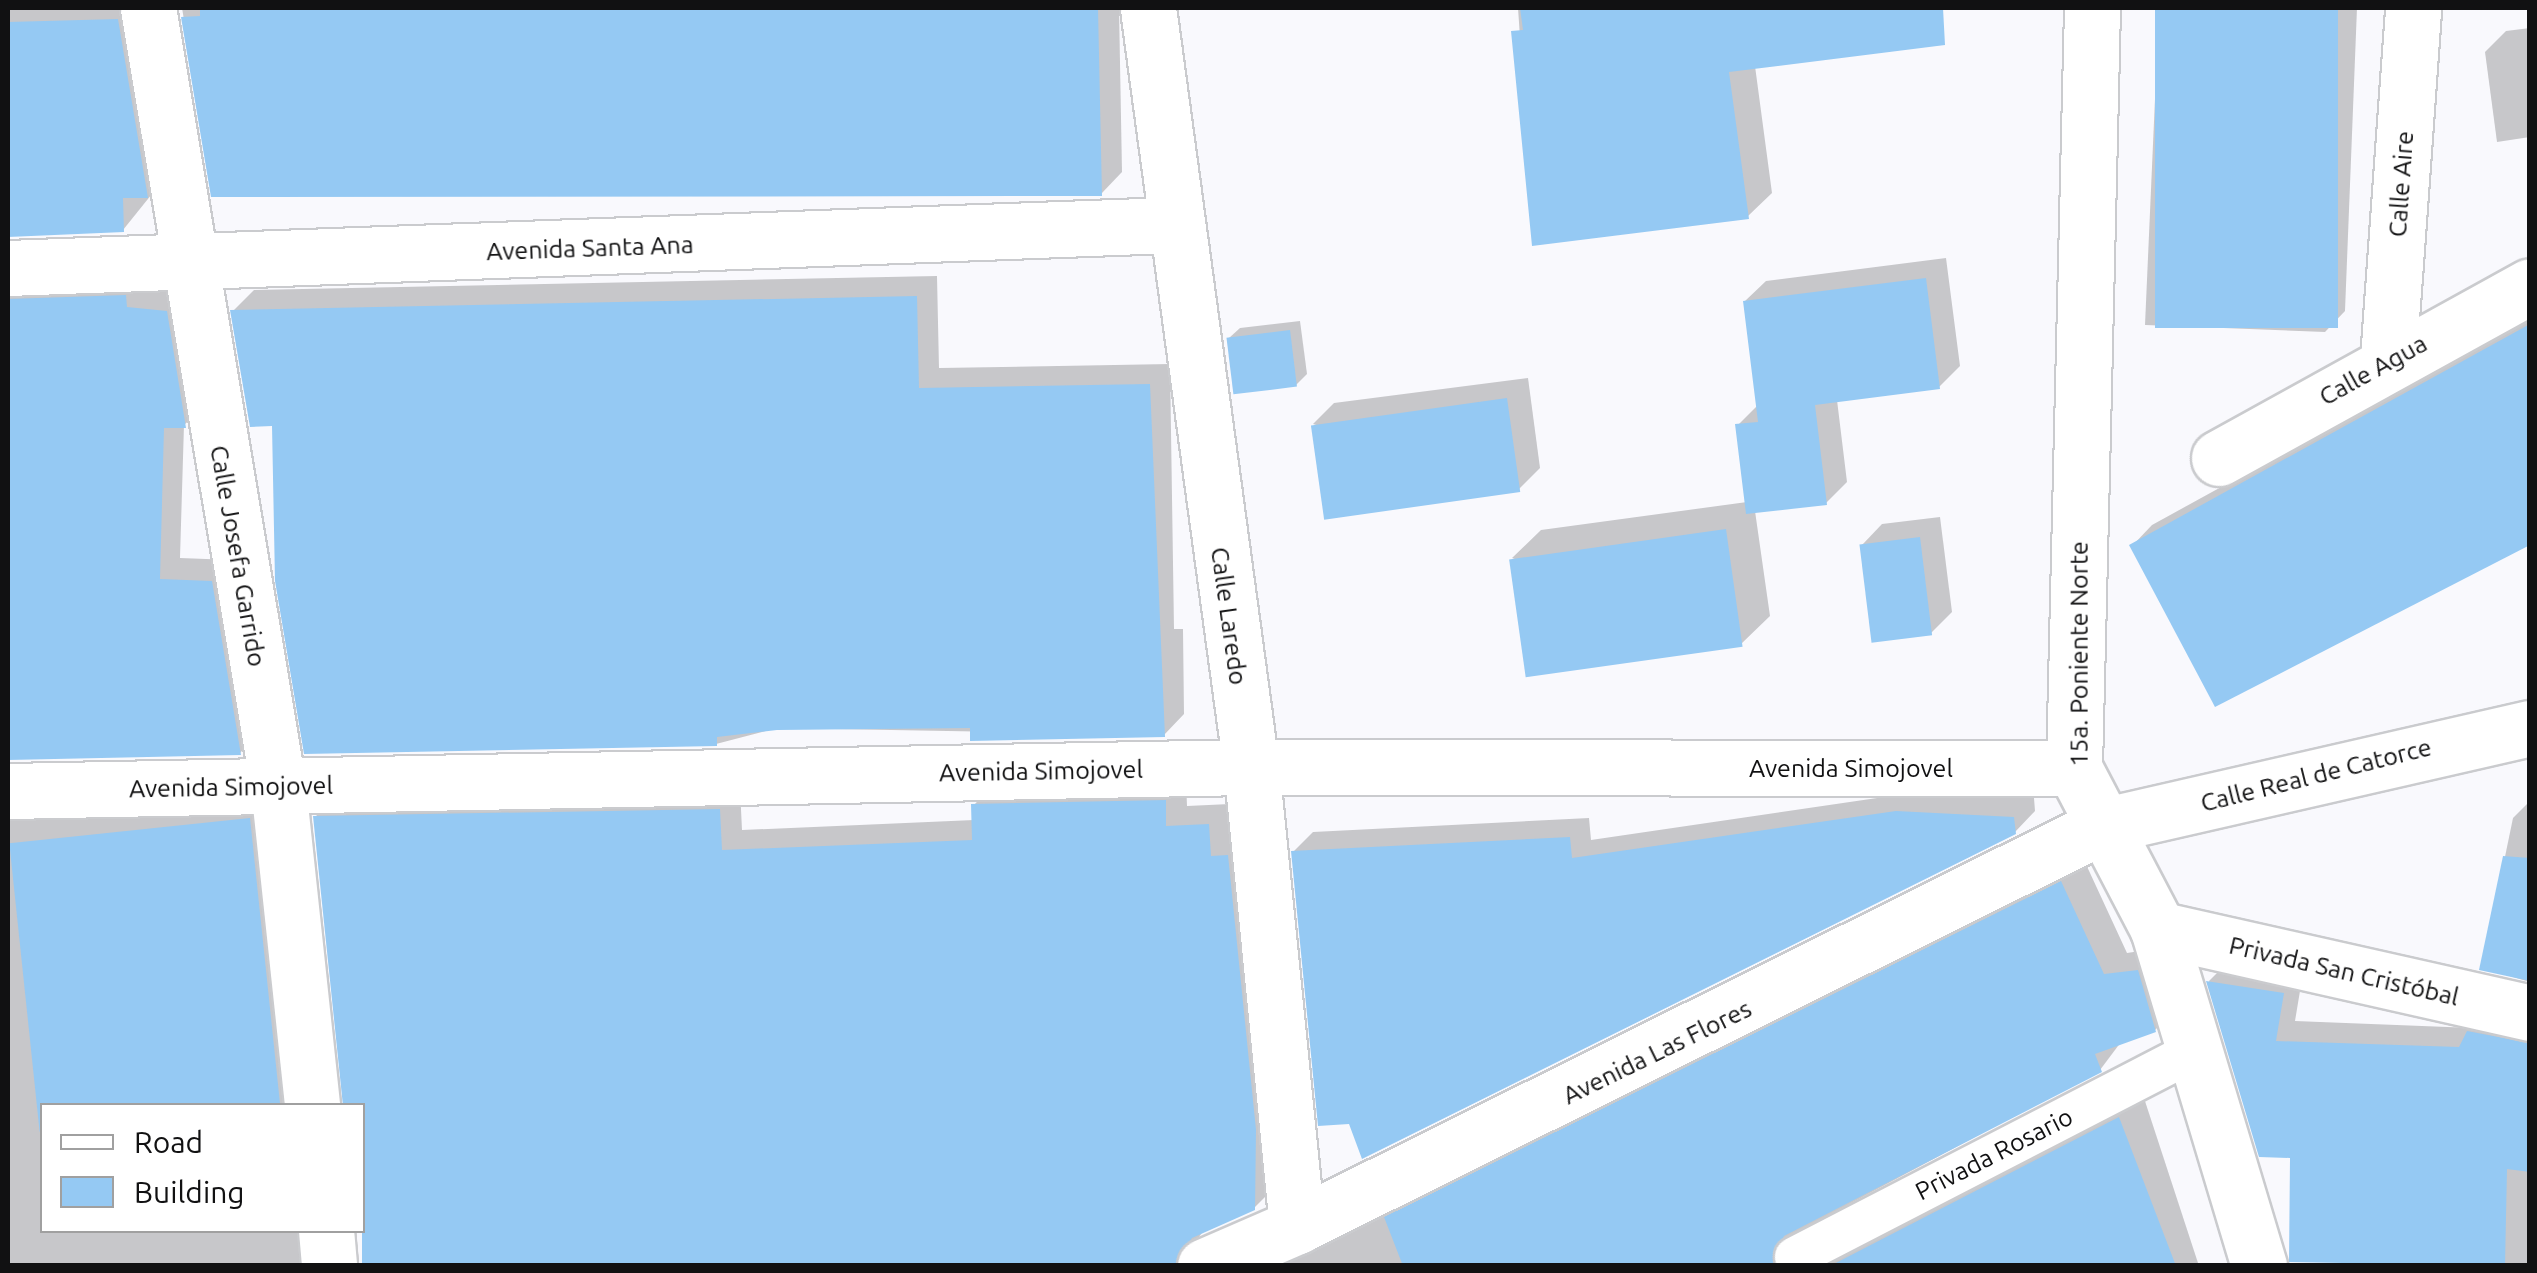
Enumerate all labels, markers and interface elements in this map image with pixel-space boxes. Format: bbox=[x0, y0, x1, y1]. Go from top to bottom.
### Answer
street label: Calle Aire bbox=[2382, 130, 2420, 238]
street label: Avenida Santa Ana bbox=[486, 229, 694, 267]
street label: Calle Agua bbox=[2314, 328, 2432, 412]
street label: Calle Josefa Garrido bbox=[204, 443, 272, 669]
street label: 15a. Poniente Norte bbox=[2064, 541, 2094, 767]
street label: Calle Laredo bbox=[1204, 545, 1254, 687]
street label: Calle Real de Catorce bbox=[2197, 732, 2435, 818]
street label: Avenida Simojovel bbox=[1749, 753, 1953, 783]
street label: Avenida Simojovel bbox=[939, 754, 1143, 788]
street label: Avenida Simojovel bbox=[129, 770, 333, 804]
street label: Privada San Cristóbal bbox=[2226, 930, 2462, 1012]
street label: Avenida Las Flores bbox=[1558, 993, 1756, 1111]
street label: Privada Rosario bbox=[1910, 1101, 2078, 1207]
legend bbox=[40, 1103, 365, 1233]
text: Road bbox=[134, 1125, 203, 1159]
text: Building bbox=[134, 1175, 245, 1209]

